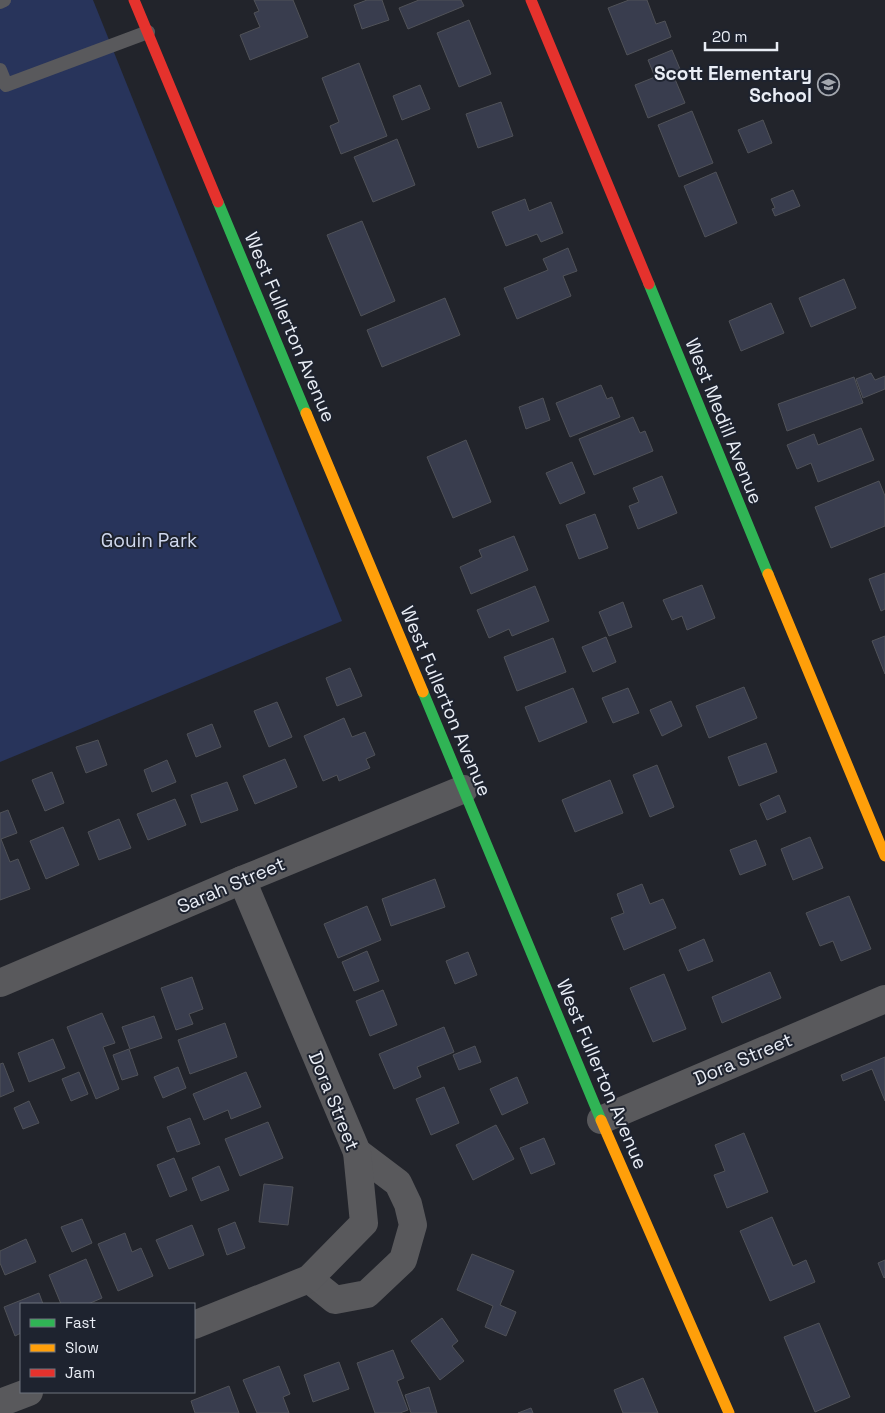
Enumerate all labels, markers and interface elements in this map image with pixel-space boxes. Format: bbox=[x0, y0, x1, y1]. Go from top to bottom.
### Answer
scale bar bbox=[705, 20, 778, 52]
text: 20 m bbox=[712, 27, 747, 46]
place label: Scott Elementary School bbox=[654, 61, 812, 108]
school or university icon: Scott Elementary School bbox=[816, 72, 840, 96]
street label: West Fullerton Avenue bbox=[239, 228, 341, 426]
street label: West Medill Avenue bbox=[679, 334, 769, 508]
park label: Gouin Park bbox=[101, 528, 197, 553]
street label: West Fullerton Avenue bbox=[395, 602, 497, 800]
street label: Sarah Street bbox=[173, 851, 289, 919]
street label: West Fullerton Avenue bbox=[551, 975, 653, 1173]
street label: Dora Street bbox=[690, 1027, 796, 1091]
street label: Dora Street bbox=[303, 1048, 365, 1154]
legend bbox=[20, 1303, 195, 1393]
text: Fast bbox=[65, 1313, 96, 1332]
text: Slow bbox=[65, 1338, 99, 1357]
text: Jam bbox=[65, 1363, 95, 1382]

